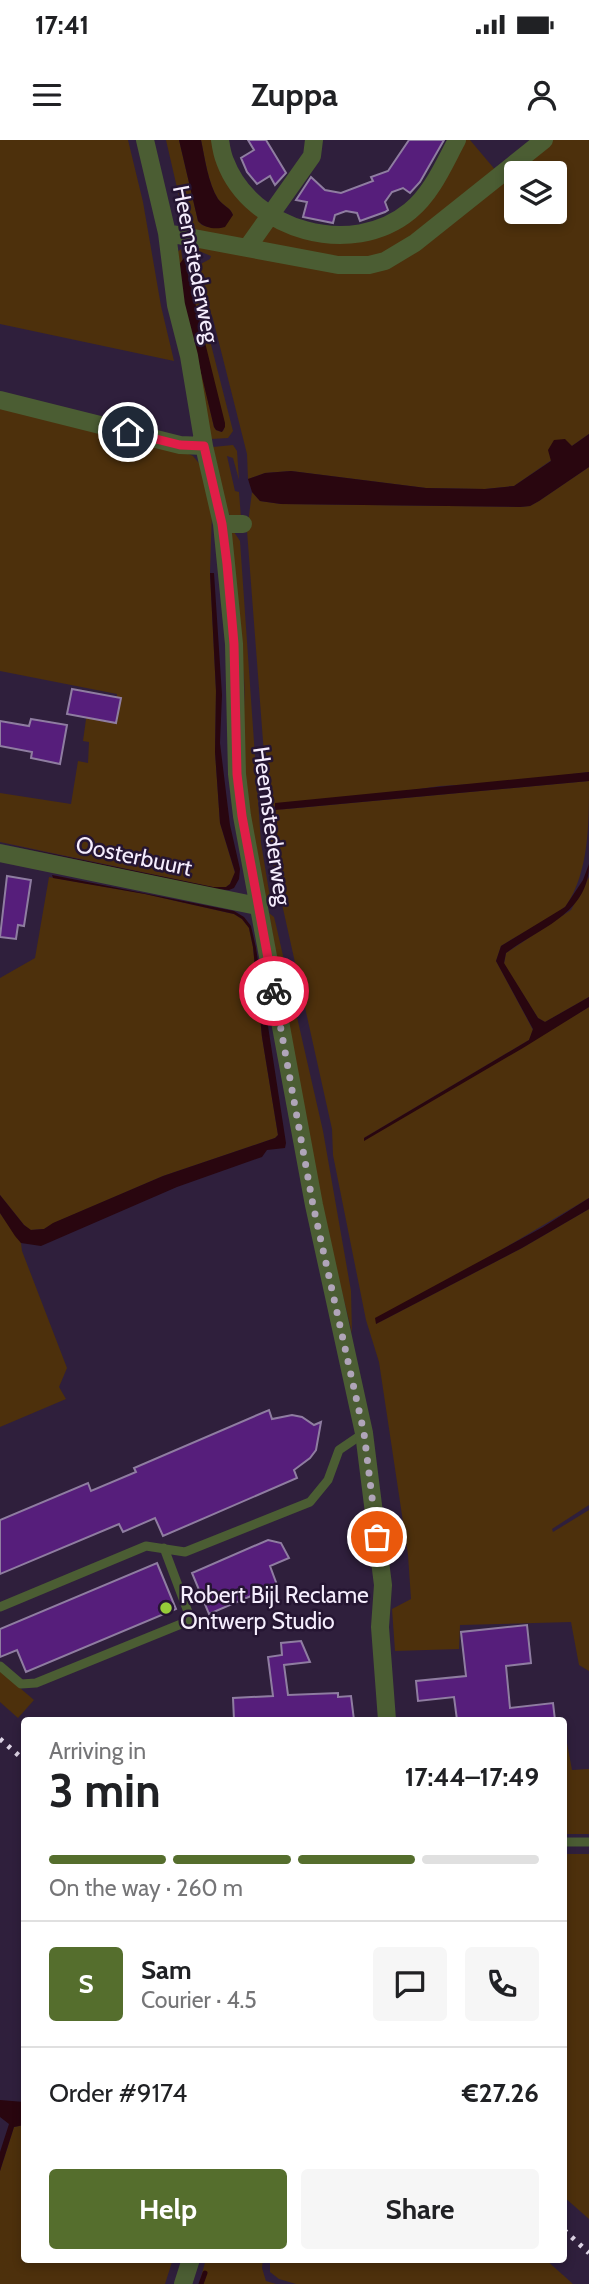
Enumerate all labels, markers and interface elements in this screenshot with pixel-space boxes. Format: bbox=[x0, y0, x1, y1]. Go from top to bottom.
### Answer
text: 17:41 bbox=[35, 9, 89, 41]
text: Zuppa bbox=[251, 75, 338, 114]
icon: menu bbox=[28, 76, 66, 114]
icon: person bbox=[523, 76, 561, 114]
map controls bbox=[504, 161, 567, 224]
button: layers bbox=[504, 161, 567, 224]
street label: Heemstederweg bbox=[167, 183, 225, 346]
pin bbox=[98, 402, 158, 462]
icon: home bbox=[109, 413, 147, 451]
street label: Heemstederweg bbox=[247, 745, 297, 908]
street label: Oosterbuurt bbox=[73, 830, 195, 882]
courier bbox=[239, 956, 309, 1026]
icon: bike bbox=[255, 972, 293, 1010]
pin bbox=[347, 1507, 407, 1567]
icon: bag bbox=[358, 1518, 396, 1556]
place label: Robert Bijl Reclame Ontwerp Studio bbox=[180, 1581, 369, 1635]
marker: Robert Bijl Reclame Ontwerp Studio bbox=[158, 1600, 174, 1616]
text: Arriving in bbox=[49, 1737, 146, 1765]
text: 17:44–17:49 bbox=[405, 1761, 539, 1793]
text: 3 min bbox=[49, 1763, 161, 1819]
text: On the way · 260 m bbox=[49, 1874, 243, 1902]
button: chat bbox=[373, 1947, 447, 2021]
button: phone bbox=[465, 1947, 539, 2021]
text: Sam bbox=[141, 1954, 192, 1986]
text: S bbox=[78, 1968, 94, 2000]
text: Courier · 4.5 bbox=[141, 1986, 257, 2014]
text: Order #9174 bbox=[49, 2077, 187, 2109]
text: €27.26 bbox=[462, 2077, 539, 2109]
button: Help bbox=[49, 2169, 287, 2249]
button: Share bbox=[301, 2169, 539, 2249]

